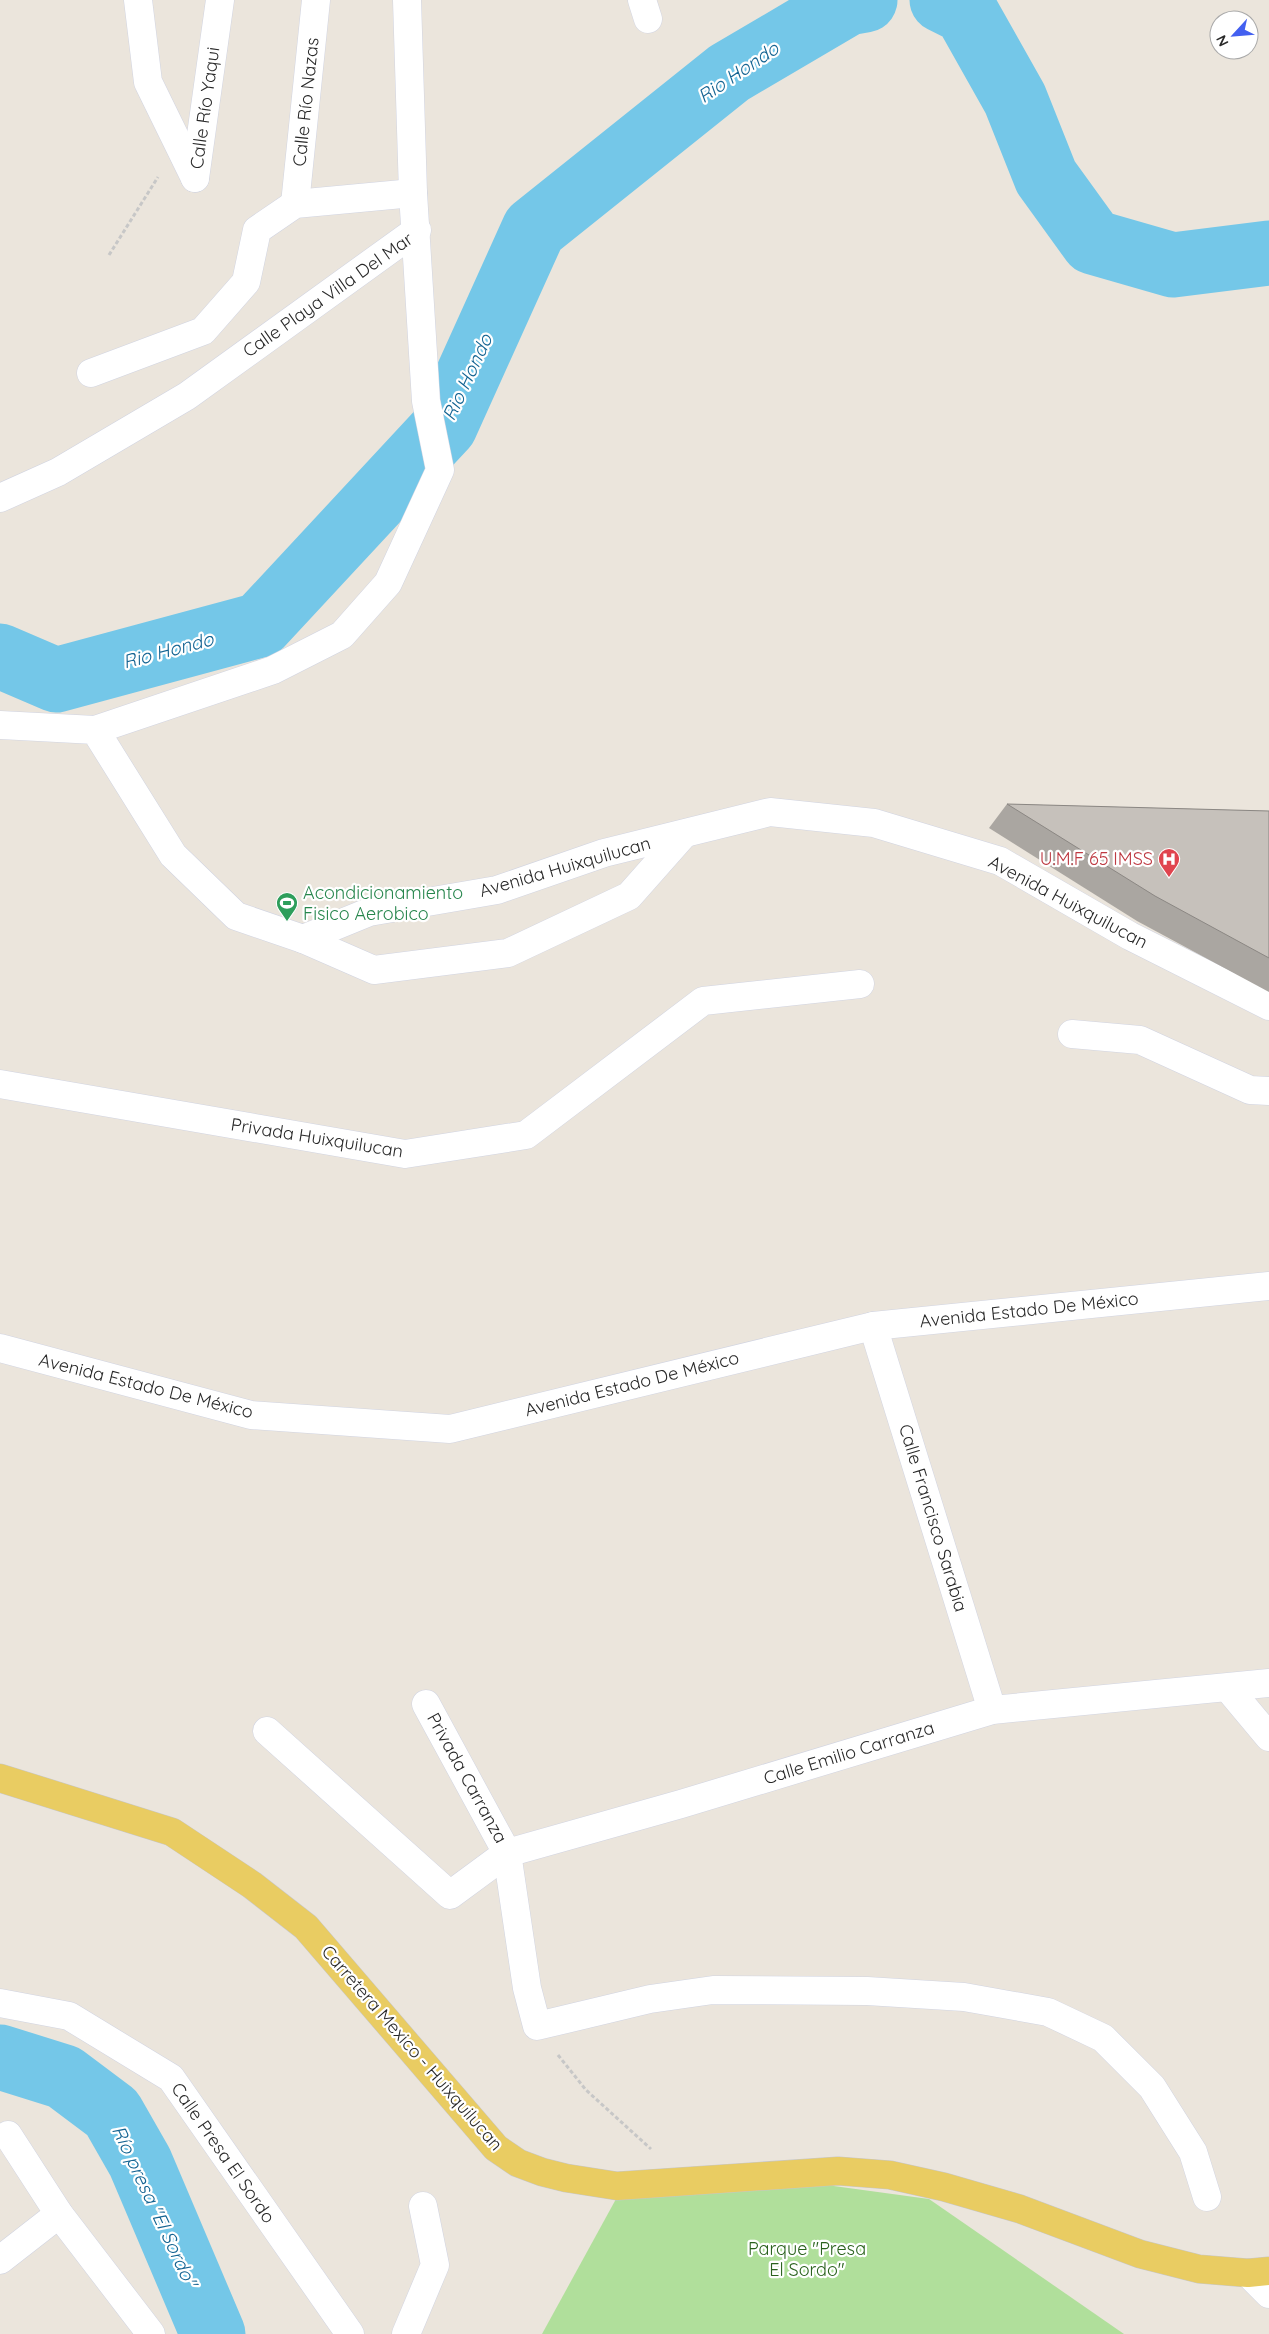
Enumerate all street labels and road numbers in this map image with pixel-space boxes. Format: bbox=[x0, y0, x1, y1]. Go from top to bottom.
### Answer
street label: Calle Río Nazas bbox=[287, 36, 324, 168]
street label: Calle Río Yaqui bbox=[185, 45, 224, 170]
street label: Calle Playa Villa Del Mar bbox=[238, 227, 417, 362]
street label: Avenida Huixquilucan bbox=[477, 831, 653, 902]
street label: Avenida Huixquilucan bbox=[985, 850, 1152, 953]
street label: Privada Huixquilucan bbox=[229, 1113, 405, 1162]
street label: Avenida Estado De México bbox=[918, 1287, 1140, 1332]
street label: Avenida Estado De México bbox=[522, 1346, 741, 1421]
street label: Avenida Estado De México bbox=[37, 1348, 256, 1423]
street label: Calle Francisco Sarabia bbox=[894, 1421, 973, 1614]
street label: Privada Carranza bbox=[422, 1708, 513, 1847]
street label: Calle Emilio Carranza bbox=[761, 1716, 937, 1789]
street label: Carretera Mexico - Huixquilucan bbox=[317, 1940, 508, 2155]
street label: Calle Presa El Sordo bbox=[166, 2078, 281, 2227]

